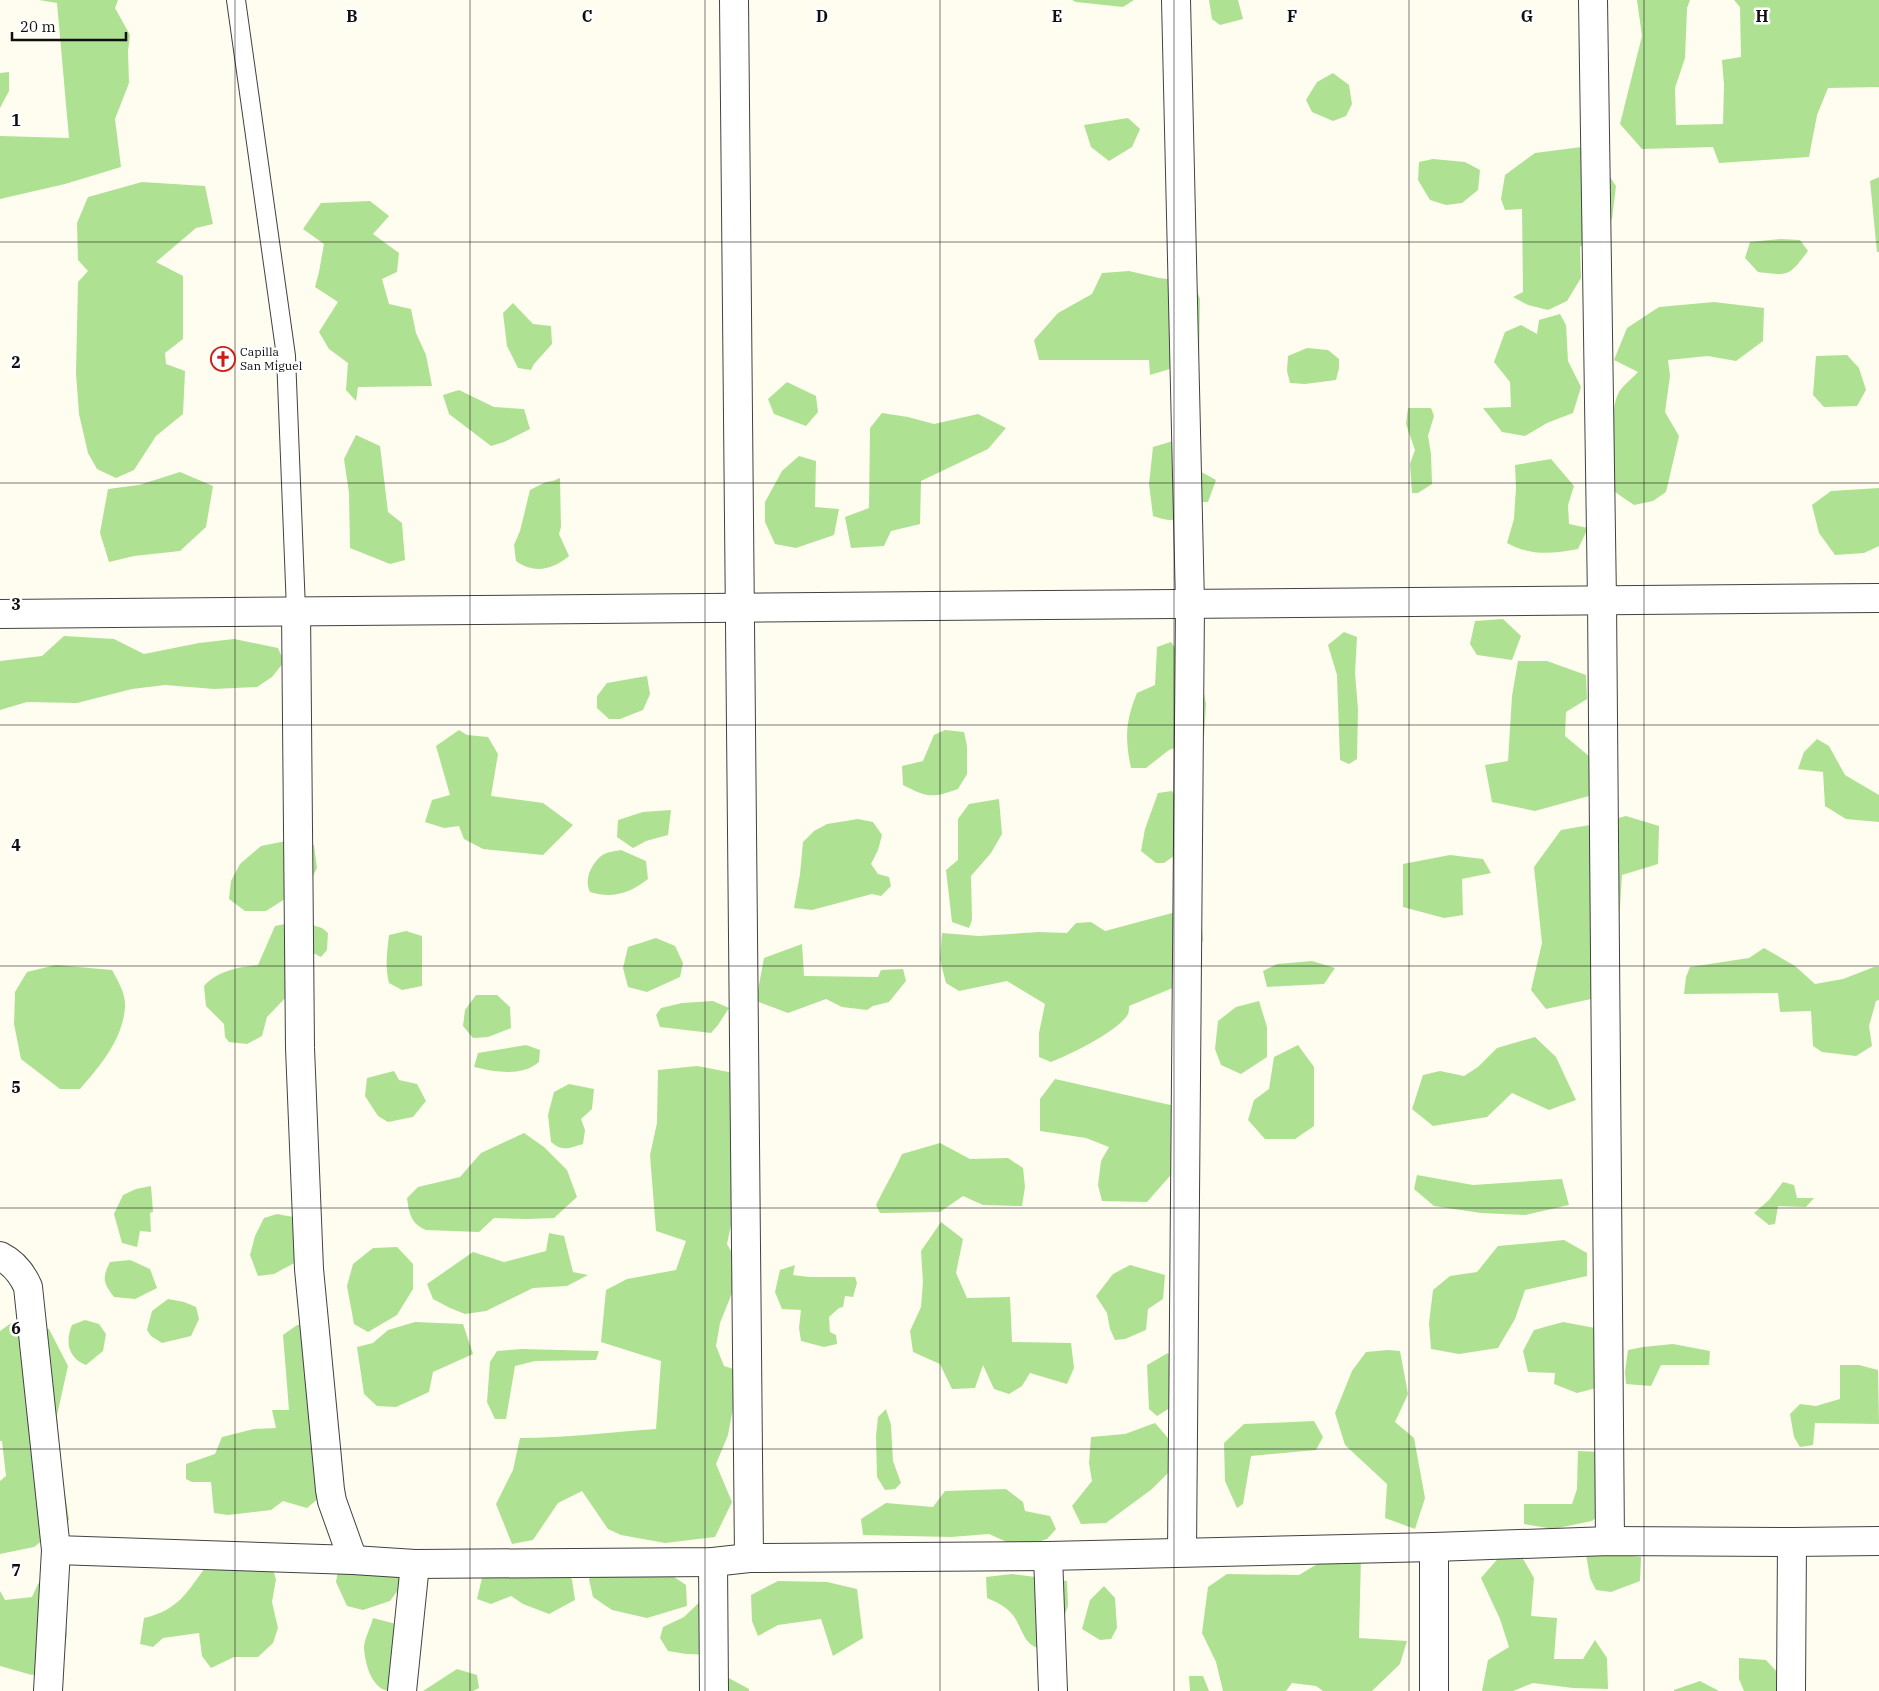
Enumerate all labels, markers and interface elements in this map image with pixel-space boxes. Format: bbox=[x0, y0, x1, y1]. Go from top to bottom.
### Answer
text: B bbox=[346, 6, 358, 26]
text: C bbox=[582, 6, 592, 26]
text: D bbox=[816, 6, 828, 26]
text: E bbox=[1052, 6, 1062, 26]
text: F bbox=[1287, 6, 1297, 26]
text: G bbox=[1521, 6, 1533, 26]
text: H bbox=[1756, 6, 1769, 26]
scale bar bbox=[12, 10, 126, 42]
text: 20 m bbox=[20, 17, 56, 36]
text: 1 bbox=[11, 110, 21, 130]
place label: Capilla San Miguel bbox=[240, 344, 303, 373]
church icon: Capilla San Miguel bbox=[210, 346, 236, 372]
text: 2 bbox=[11, 352, 21, 372]
text: 3 bbox=[11, 594, 21, 614]
text: 4 bbox=[11, 835, 21, 855]
text: 5 bbox=[11, 1077, 21, 1097]
text: 6 bbox=[11, 1318, 21, 1338]
text: 7 bbox=[11, 1560, 21, 1580]

